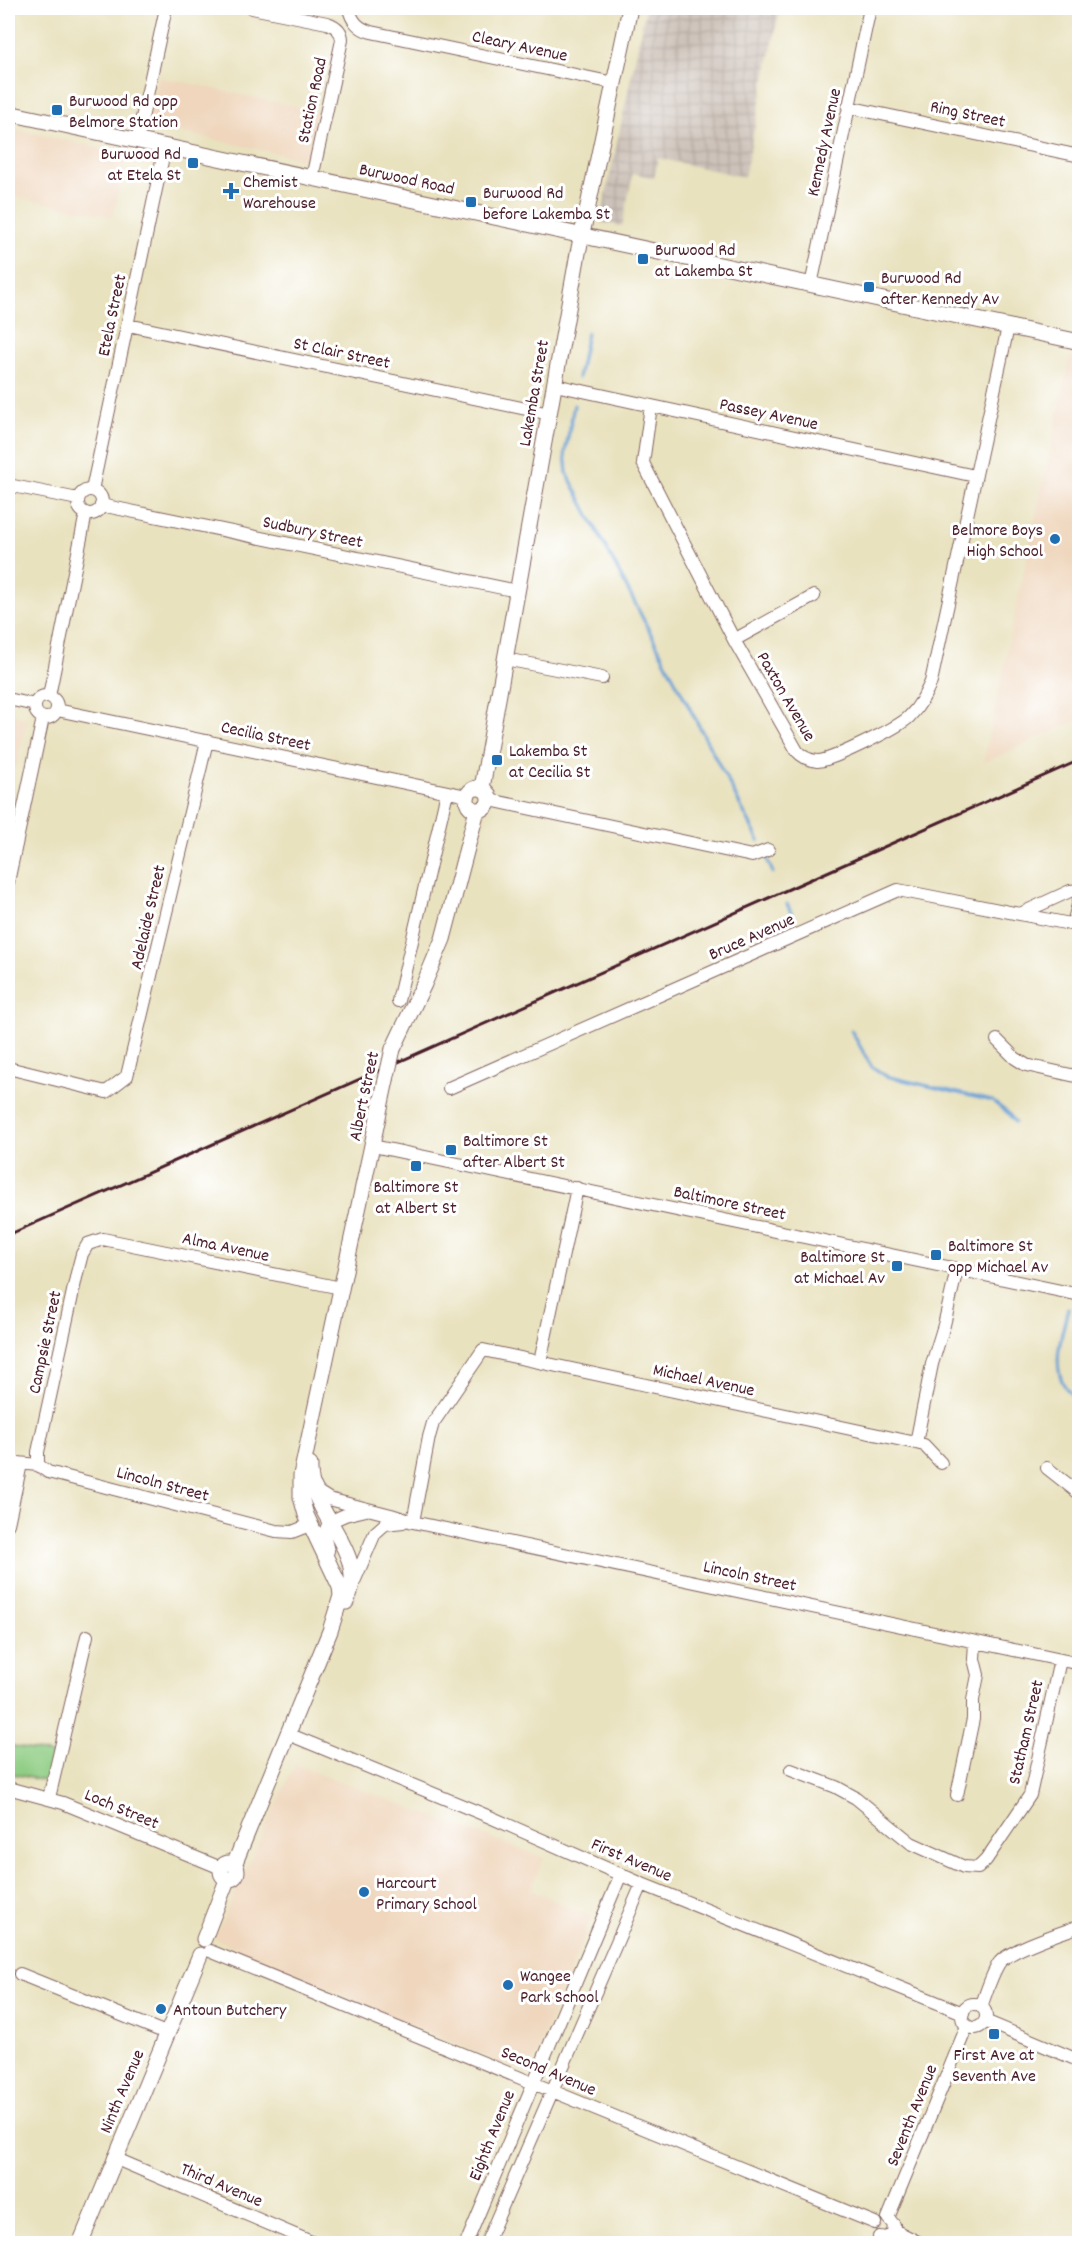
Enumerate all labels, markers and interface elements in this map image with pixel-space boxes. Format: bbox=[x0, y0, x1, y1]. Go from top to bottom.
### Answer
street label: Cleary Avenue bbox=[469, 25, 570, 70]
street label: Station Road bbox=[292, 55, 335, 146]
street label: Kennedy Avenue bbox=[802, 86, 849, 199]
place label: Burwood Rd opp Belmore Station bbox=[69, 90, 178, 136]
street label: Ring Street bbox=[928, 95, 1008, 136]
marker: Burwood Rd opp Belmore Station bbox=[50, 103, 64, 117]
place label: Burwood Rd at Etela St bbox=[101, 143, 181, 189]
marker: Burwood Rd at Etela St bbox=[186, 156, 200, 170]
street label: Burwood Road bbox=[357, 158, 456, 203]
place label: Chemist Warehouse bbox=[243, 171, 316, 217]
place label: Burwood Rd before Lakemba St bbox=[483, 182, 611, 228]
marker: Chemist Warehouse bbox=[224, 184, 238, 198]
marker: Burwood Rd before Lakemba St bbox=[464, 195, 478, 209]
place label: Burwood Rd at Lakemba St bbox=[655, 239, 753, 285]
marker: Burwood Rd at Lakemba St bbox=[636, 252, 650, 266]
place label: Burwood Rd after Kennedy Av bbox=[881, 267, 1000, 313]
street label: Etela Street bbox=[93, 272, 134, 359]
marker: Burwood Rd after Kennedy Av bbox=[862, 280, 876, 294]
street label: St Clair Street bbox=[291, 332, 392, 377]
street label: Lakemba Street bbox=[514, 338, 557, 449]
street label: Passey Avenue bbox=[717, 393, 820, 438]
street label: Sudbury Street bbox=[260, 511, 365, 556]
place label: Belmore Boys High School bbox=[952, 519, 1044, 565]
marker: Belmore Boys High School bbox=[1048, 532, 1062, 546]
street label: Paxton Avenue bbox=[749, 648, 821, 747]
street label: Cecilia Street bbox=[218, 716, 313, 759]
place label: Lakemba St at Cecilia St bbox=[509, 740, 591, 786]
marker: Lakemba St at Cecilia St bbox=[490, 753, 504, 767]
street label: Adelaide Street bbox=[125, 863, 174, 972]
street label: Bruce Avenue bbox=[705, 908, 799, 968]
street label: Albert Street bbox=[344, 1049, 387, 1144]
place label: Baltimore St after Albert St bbox=[463, 1130, 565, 1176]
marker: Baltimore St after Albert St bbox=[444, 1143, 458, 1157]
marker: Baltimore St at Albert St bbox=[409, 1159, 423, 1173]
place label: Baltimore St at Albert St bbox=[374, 1176, 459, 1222]
street label: Baltimore Street bbox=[671, 1180, 788, 1229]
street label: Alma Avenue bbox=[180, 1227, 271, 1270]
place label: Baltimore St opp Michael Av bbox=[948, 1235, 1049, 1281]
place label: Baltimore St at Michael Av bbox=[794, 1246, 885, 1292]
marker: Baltimore St opp Michael Av bbox=[929, 1248, 943, 1262]
marker: Baltimore St at Michael Av bbox=[890, 1259, 904, 1273]
street label: Campsie Street bbox=[23, 1288, 70, 1396]
street label: Michael Avenue bbox=[650, 1358, 757, 1404]
street label: Lincoln Street bbox=[113, 1461, 212, 1510]
street label: Lincoln Street bbox=[701, 1555, 799, 1600]
street label: Statham Street bbox=[1003, 1677, 1052, 1787]
street label: Loch Street bbox=[80, 1783, 162, 1837]
street label: First Avenue bbox=[587, 1833, 675, 1890]
place label: Harcourt Primary School bbox=[376, 1872, 477, 1918]
marker: Harcourt Primary School bbox=[357, 1885, 371, 1899]
place label: Wangee Park School bbox=[520, 1965, 599, 2011]
marker: Wangee Park School bbox=[501, 1978, 515, 1992]
place label: Antoun Butchery bbox=[173, 1999, 287, 2024]
marker: Antoun Butchery bbox=[154, 2002, 168, 2016]
marker: First Ave at Seventh Ave bbox=[987, 2027, 1001, 2041]
street label: Second Avenue bbox=[497, 2041, 600, 2104]
place label: First Ave at Seventh Ave bbox=[952, 2044, 1036, 2090]
street label: Ninth Avenue bbox=[94, 2046, 152, 2138]
street label: Seventh Avenue bbox=[882, 2061, 945, 2171]
street label: Eighth Avenue bbox=[464, 2087, 523, 2185]
street label: Third Avenue bbox=[176, 2158, 266, 2215]

